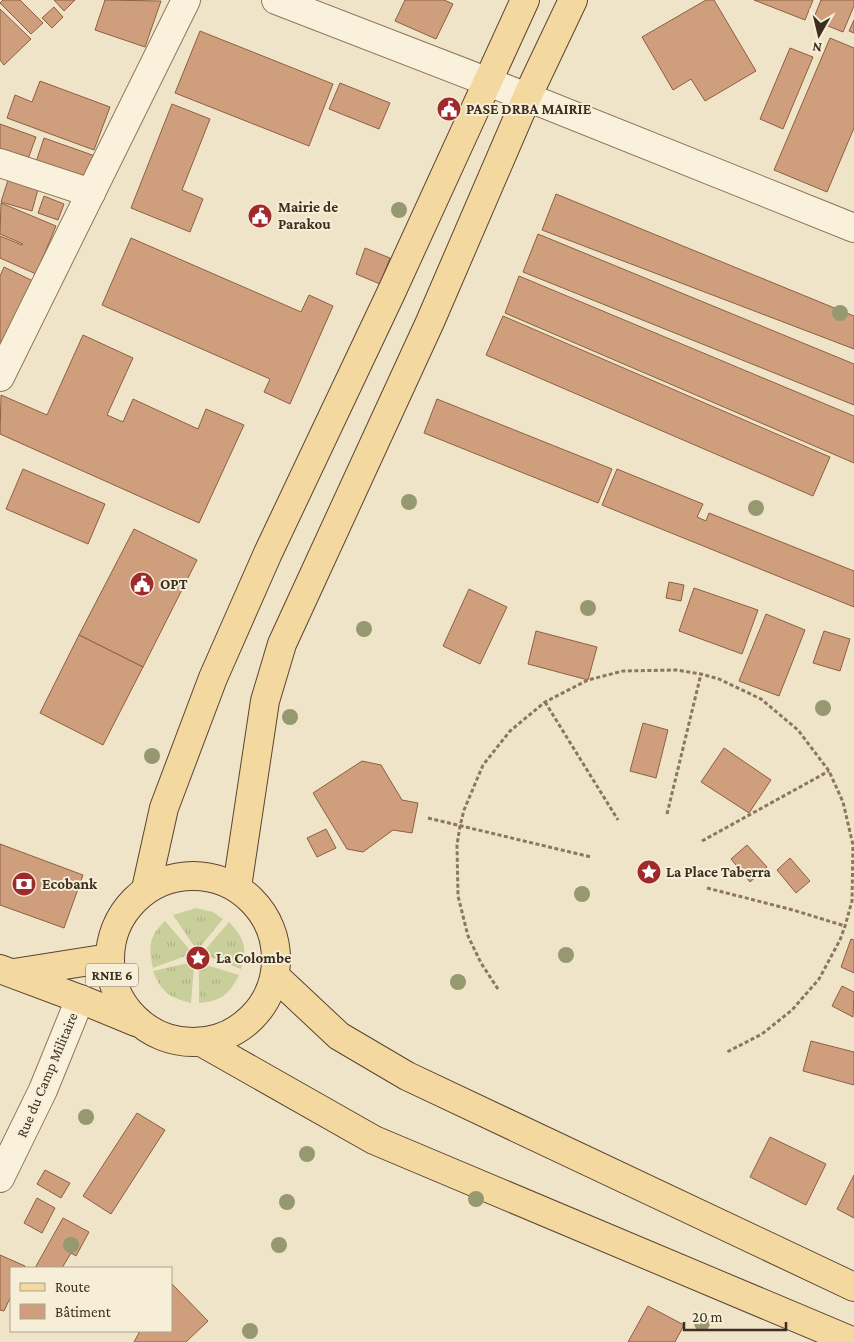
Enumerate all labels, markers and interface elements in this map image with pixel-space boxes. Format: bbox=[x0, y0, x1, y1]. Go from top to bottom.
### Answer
north arrow bbox=[794, 10, 844, 60]
text: N bbox=[811, 39, 823, 56]
public building icon: PASE DRBA MAIRIE bbox=[436, 96, 462, 122]
place label: PASE DRBA MAIRIE bbox=[466, 101, 592, 117]
place label: Mairie de Parakou bbox=[278, 199, 338, 232]
public building icon: Mairie de Parakou bbox=[247, 203, 273, 229]
public building icon: OPT bbox=[129, 571, 155, 597]
place label: OPT bbox=[160, 576, 188, 592]
place icon: La Place Taberra bbox=[636, 859, 662, 885]
place label: La Place Taberra bbox=[666, 864, 771, 880]
bank icon: Ecobank bbox=[11, 871, 37, 897]
place label: Ecobank bbox=[42, 876, 98, 892]
place icon: La Colombe bbox=[185, 945, 211, 971]
place label: La Colombe bbox=[216, 950, 291, 966]
road number: RNIE 6 bbox=[86, 964, 138, 986]
street label: Rue du Camp Militaire bbox=[13, 1010, 82, 1140]
legend bbox=[10, 1267, 172, 1332]
text: Route bbox=[55, 1279, 90, 1295]
scale bar bbox=[684, 1300, 786, 1332]
text: Bâtiment bbox=[55, 1304, 112, 1320]
text: 20 m bbox=[692, 1309, 723, 1325]

